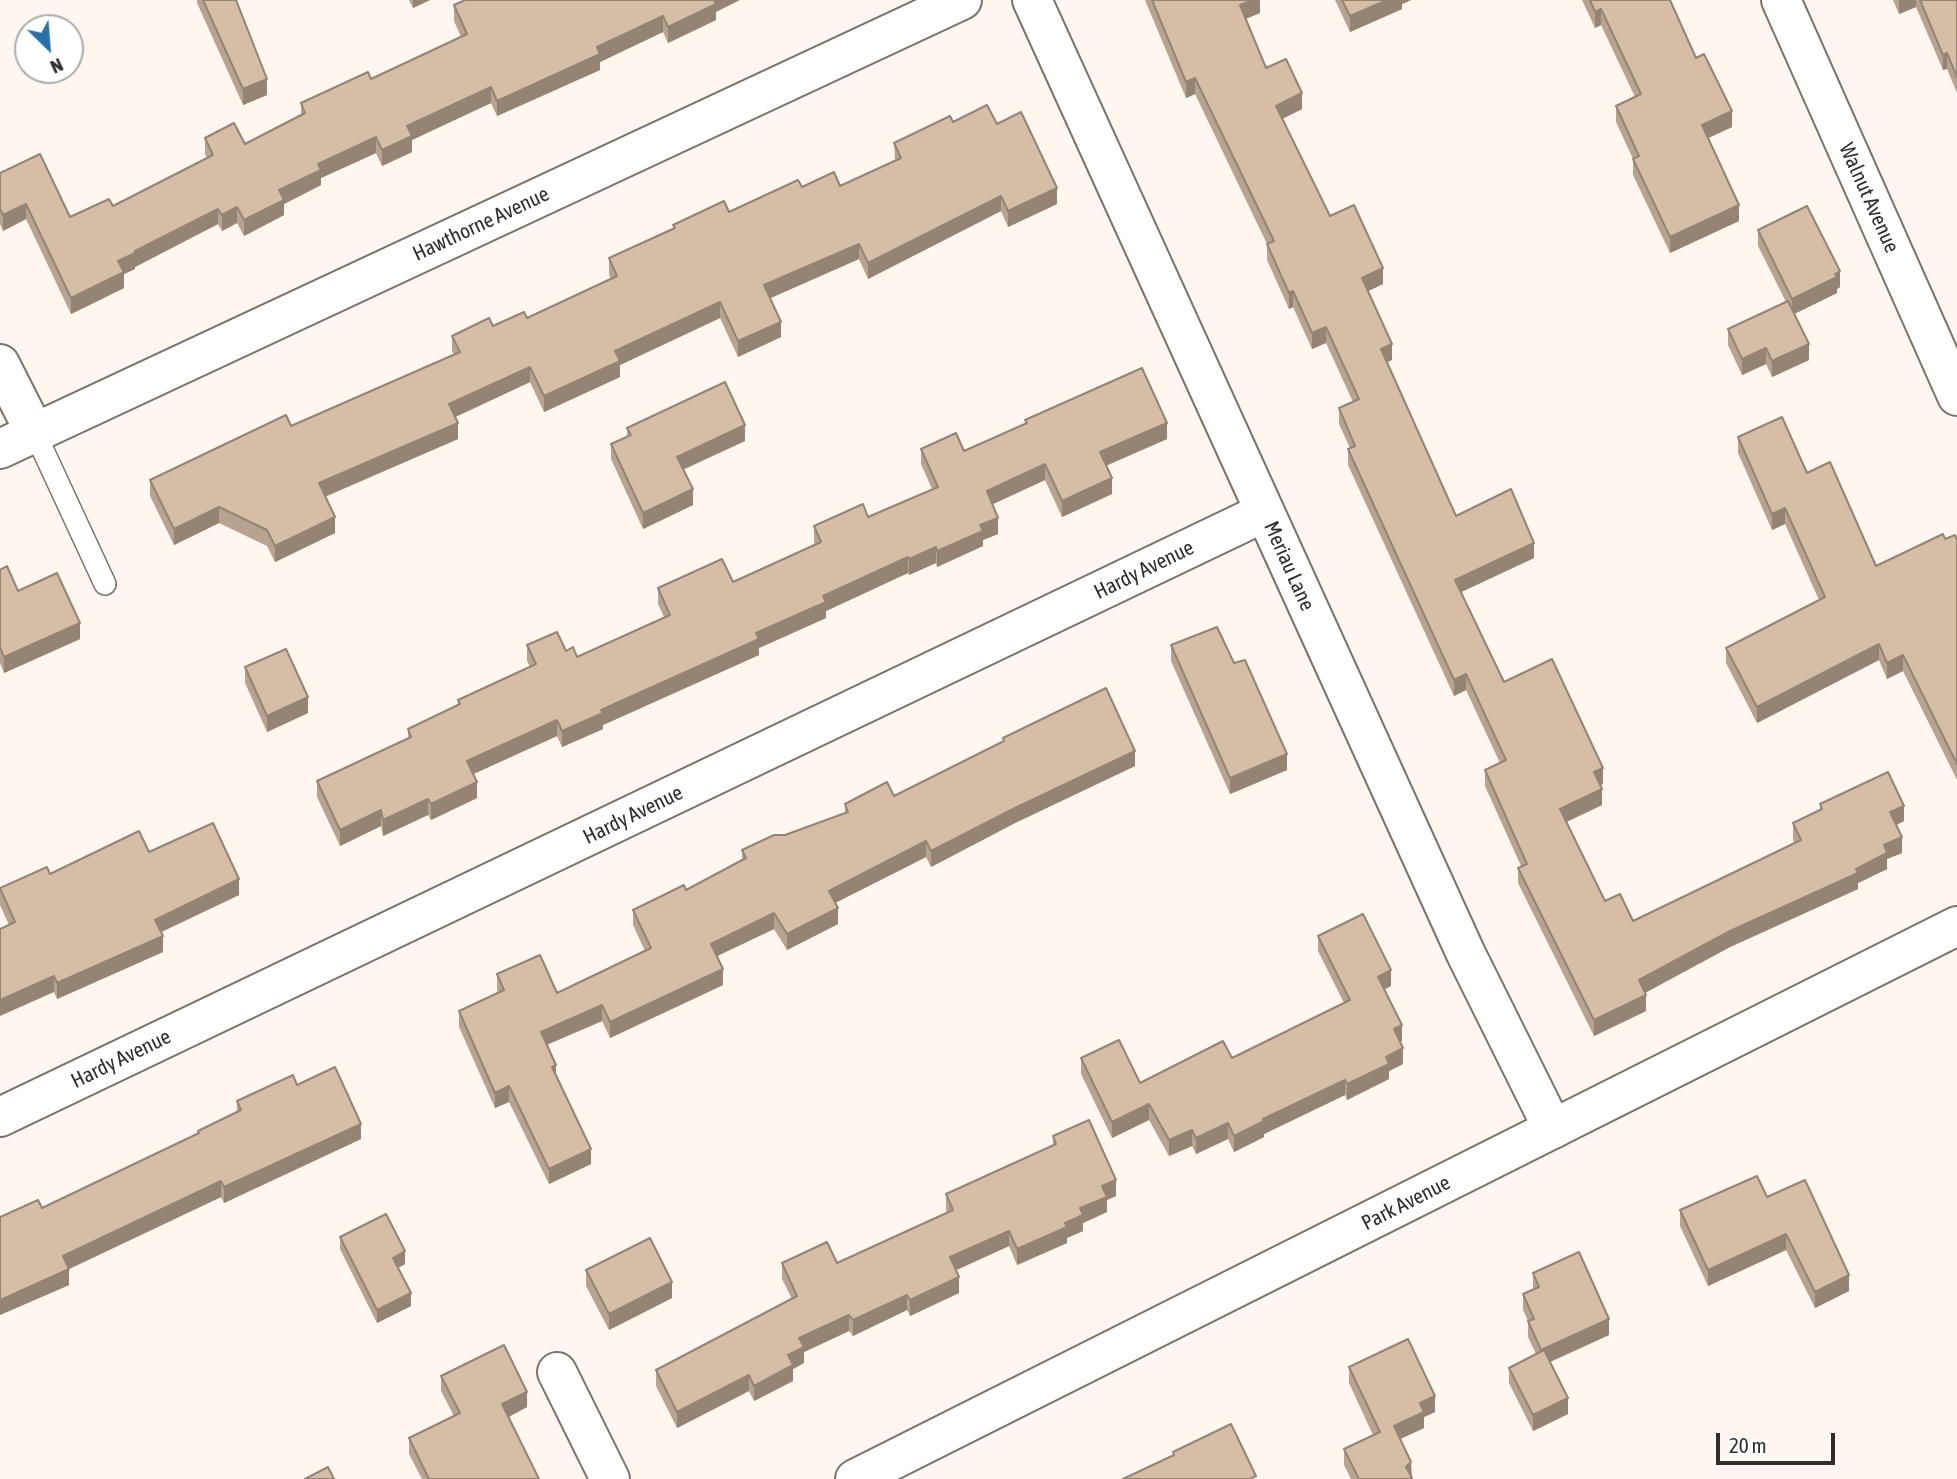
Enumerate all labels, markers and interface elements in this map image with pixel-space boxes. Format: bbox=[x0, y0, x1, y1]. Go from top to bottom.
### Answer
north arrow bbox=[14, 14, 84, 84]
text: N bbox=[47, 54, 67, 79]
street label: Walnut Avenue bbox=[1834, 139, 1904, 257]
street label: Hawthorne Avenue bbox=[409, 181, 553, 267]
street label: Meriau Lane bbox=[1258, 517, 1320, 615]
street label: Hardy Avenue bbox=[1090, 535, 1198, 605]
street label: Hardy Avenue bbox=[579, 780, 687, 850]
street label: Hardy Avenue bbox=[67, 1024, 175, 1094]
street label: Park Avenue bbox=[1357, 1170, 1455, 1236]
scale bar bbox=[1719, 1420, 1838, 1464]
text: 20 m bbox=[1729, 1433, 1767, 1457]

